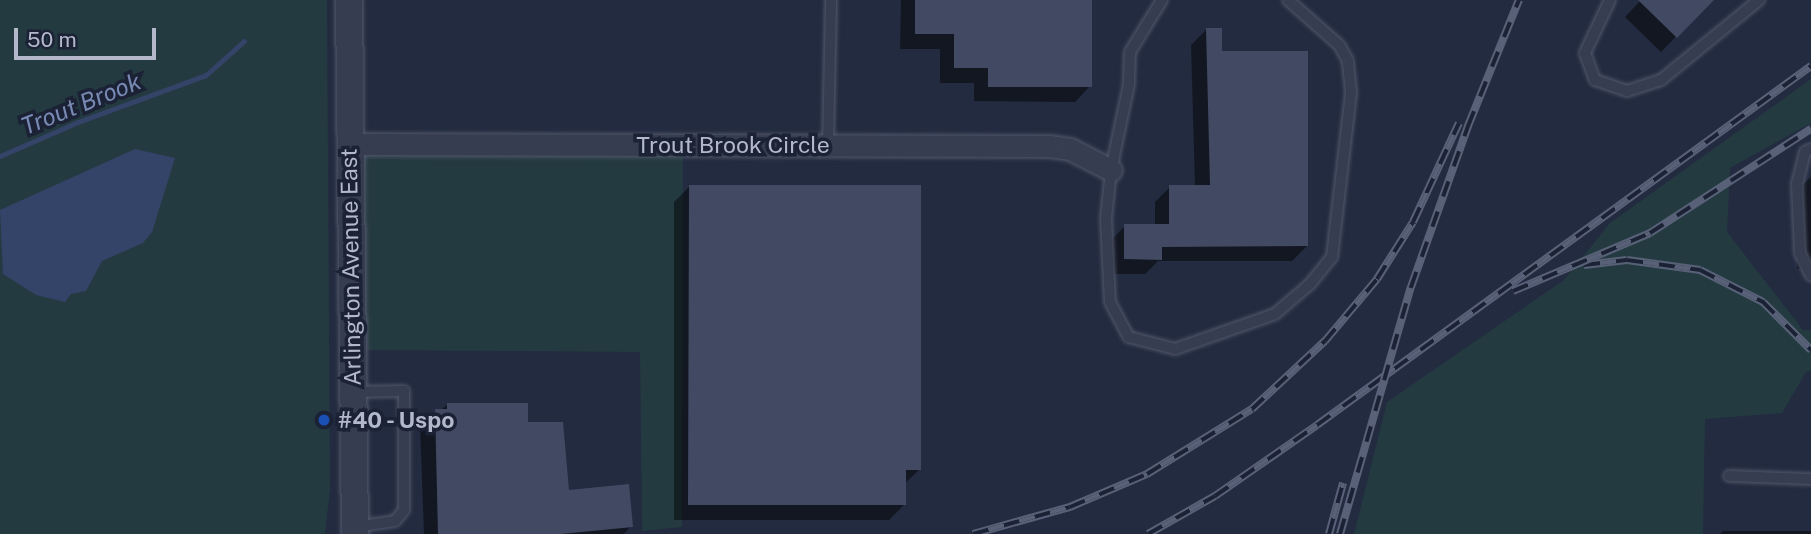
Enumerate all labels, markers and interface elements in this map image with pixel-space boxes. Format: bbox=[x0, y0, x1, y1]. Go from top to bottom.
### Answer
scale bar bbox=[18, 14, 159, 58]
text: 50 m bbox=[27, 27, 77, 52]
water label: Trout Brook bbox=[17, 67, 145, 141]
street label: Trout Brook Circle bbox=[636, 131, 830, 159]
street label: Arlington Avenue East bbox=[335, 148, 367, 386]
place label: #40 - Uspo bbox=[338, 406, 457, 434]
marker: #40 - Uspo bbox=[316, 412, 332, 428]

